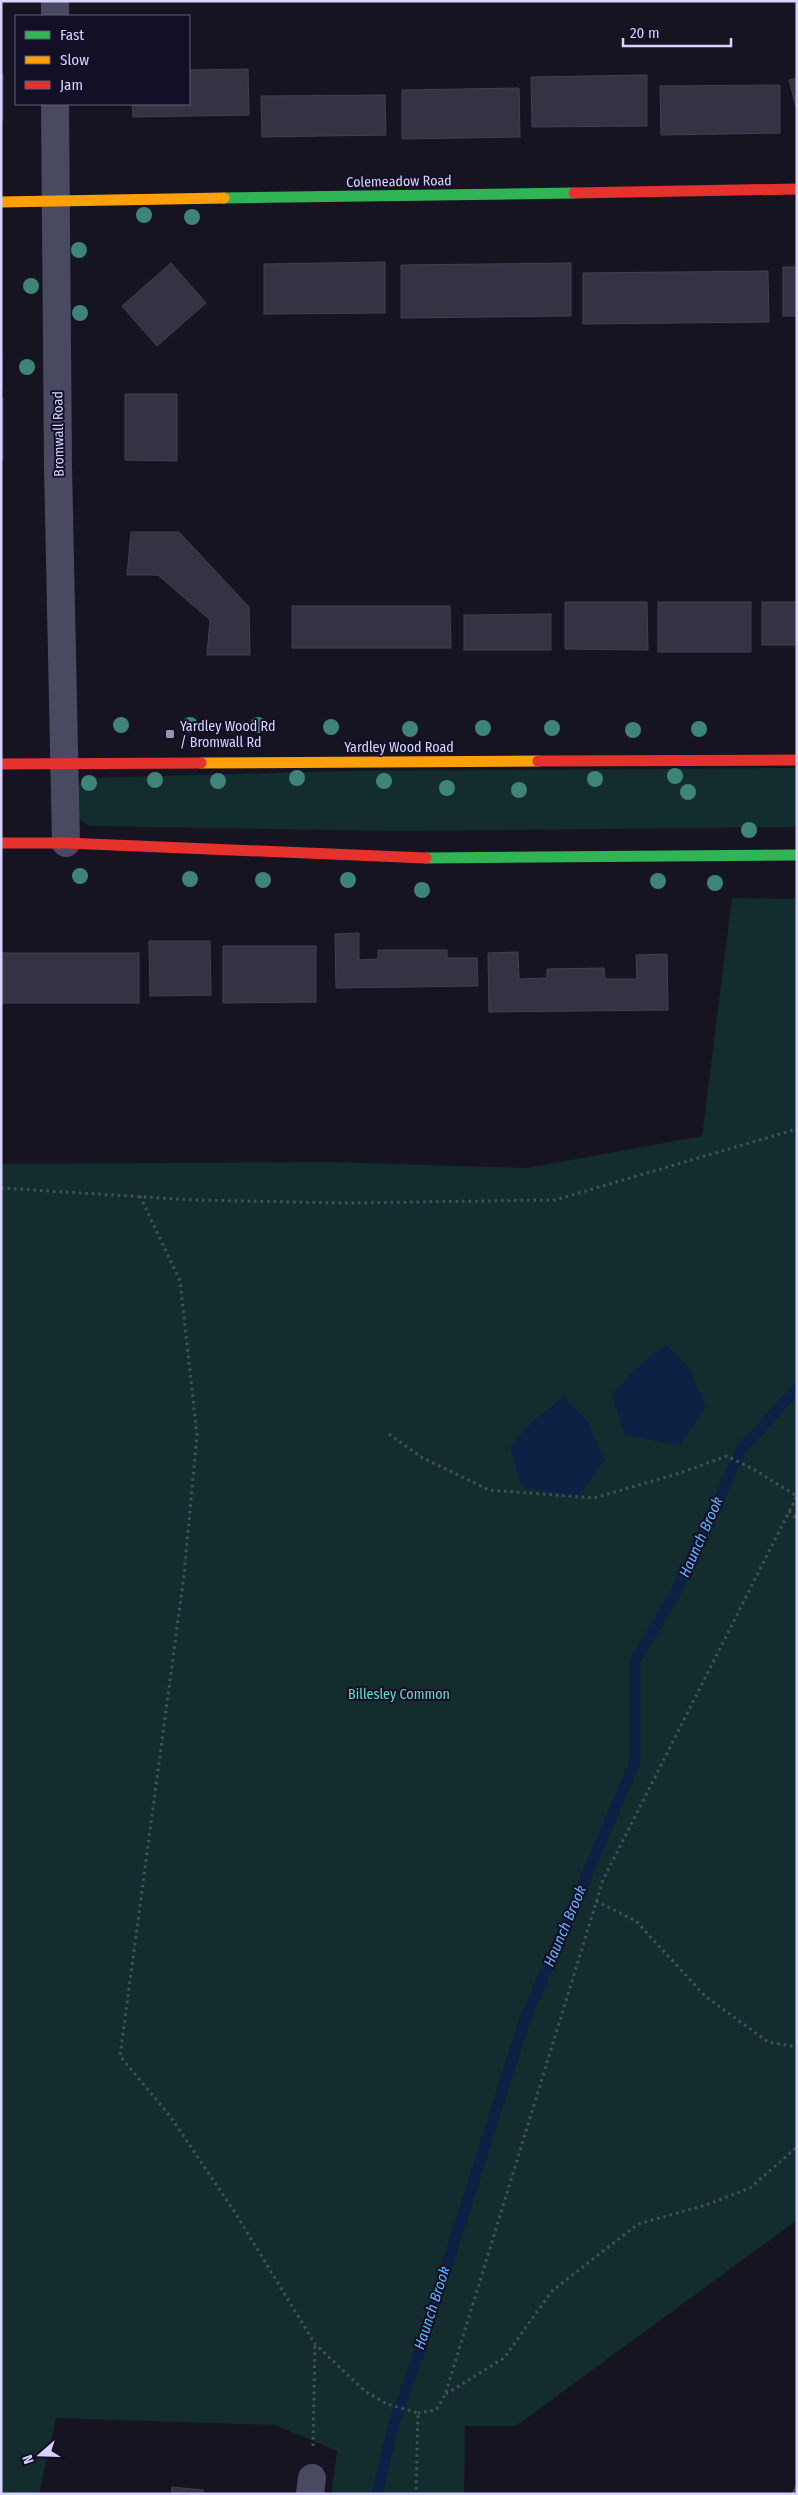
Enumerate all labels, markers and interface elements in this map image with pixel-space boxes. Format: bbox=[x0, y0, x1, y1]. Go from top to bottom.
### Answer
legend bbox=[15, 15, 190, 105]
scale bar bbox=[623, 15, 730, 47]
text: 20 m bbox=[630, 24, 660, 42]
text: Fast bbox=[60, 26, 84, 44]
text: Slow bbox=[60, 51, 89, 69]
text: Jam bbox=[60, 76, 83, 94]
street label: Colemeadow Road bbox=[346, 172, 452, 191]
street label: Bromwall Road bbox=[49, 391, 68, 477]
place label: Yardley Wood Rd / Bromwall Rd bbox=[180, 718, 276, 751]
marker: Yardley Wood Rd / Bromwall Rd bbox=[164, 728, 176, 740]
street label: Yardley Wood Road bbox=[344, 739, 454, 756]
water label: Haunch Brook bbox=[675, 1493, 727, 1580]
park label: Billesley Common bbox=[348, 1686, 450, 1703]
water label: Haunch Brook bbox=[540, 1882, 590, 1969]
water label: Haunch Brook bbox=[410, 2264, 454, 2352]
north arrow bbox=[15, 2430, 65, 2480]
text: N bbox=[19, 2452, 38, 2466]

